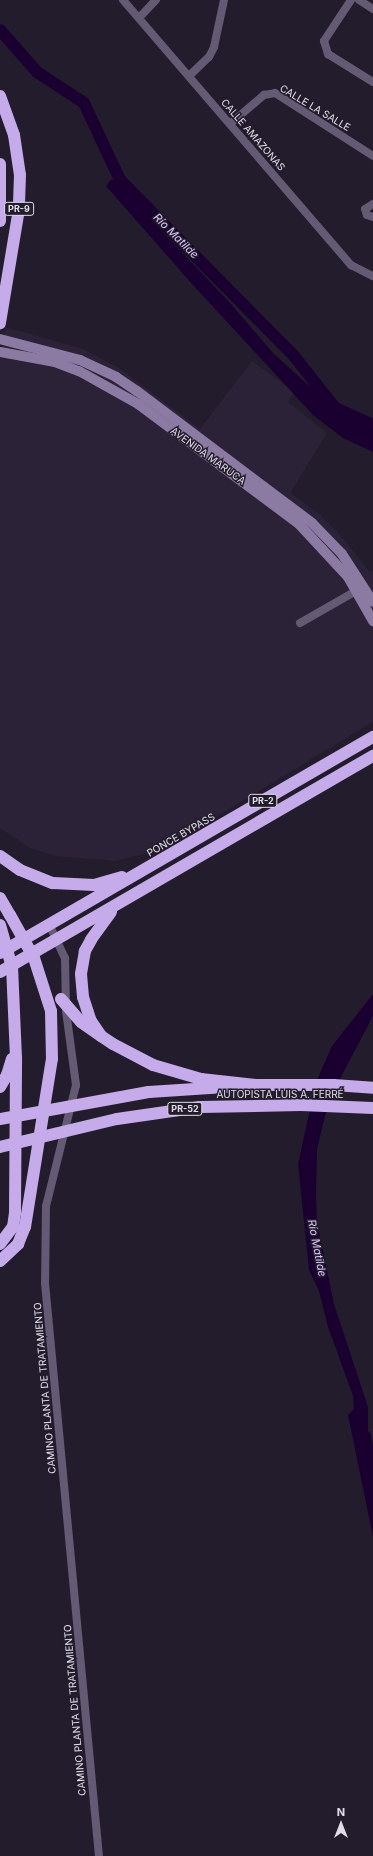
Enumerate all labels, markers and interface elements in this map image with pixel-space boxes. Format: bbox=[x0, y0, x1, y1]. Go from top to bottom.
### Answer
street label: CALLE LA SALLE bbox=[278, 82, 352, 134]
street label: CALLE AMAZONAS bbox=[218, 97, 288, 173]
road number: PR-9 bbox=[4, 202, 34, 216]
water label: Río Matilde bbox=[151, 211, 201, 261]
street label: AVENIDA MARUCA bbox=[168, 425, 248, 487]
road number: PR-2 bbox=[248, 794, 278, 808]
street label: PONCE BYPASS bbox=[145, 811, 217, 859]
street label: AUTOPISTA LUIS A. FERRÉ bbox=[216, 1089, 344, 1101]
road number: PR-52 bbox=[167, 1102, 203, 1116]
water label: Río Matilde bbox=[305, 1218, 329, 1278]
street label: CAMINO PLANTA DE TRATAMIENTO bbox=[32, 1302, 58, 1474]
street label: CAMINO PLANTA DE TRATAMIENTO bbox=[62, 1624, 88, 1796]
north arrow bbox=[321, 1804, 361, 1844]
text: N bbox=[337, 1805, 345, 1819]

